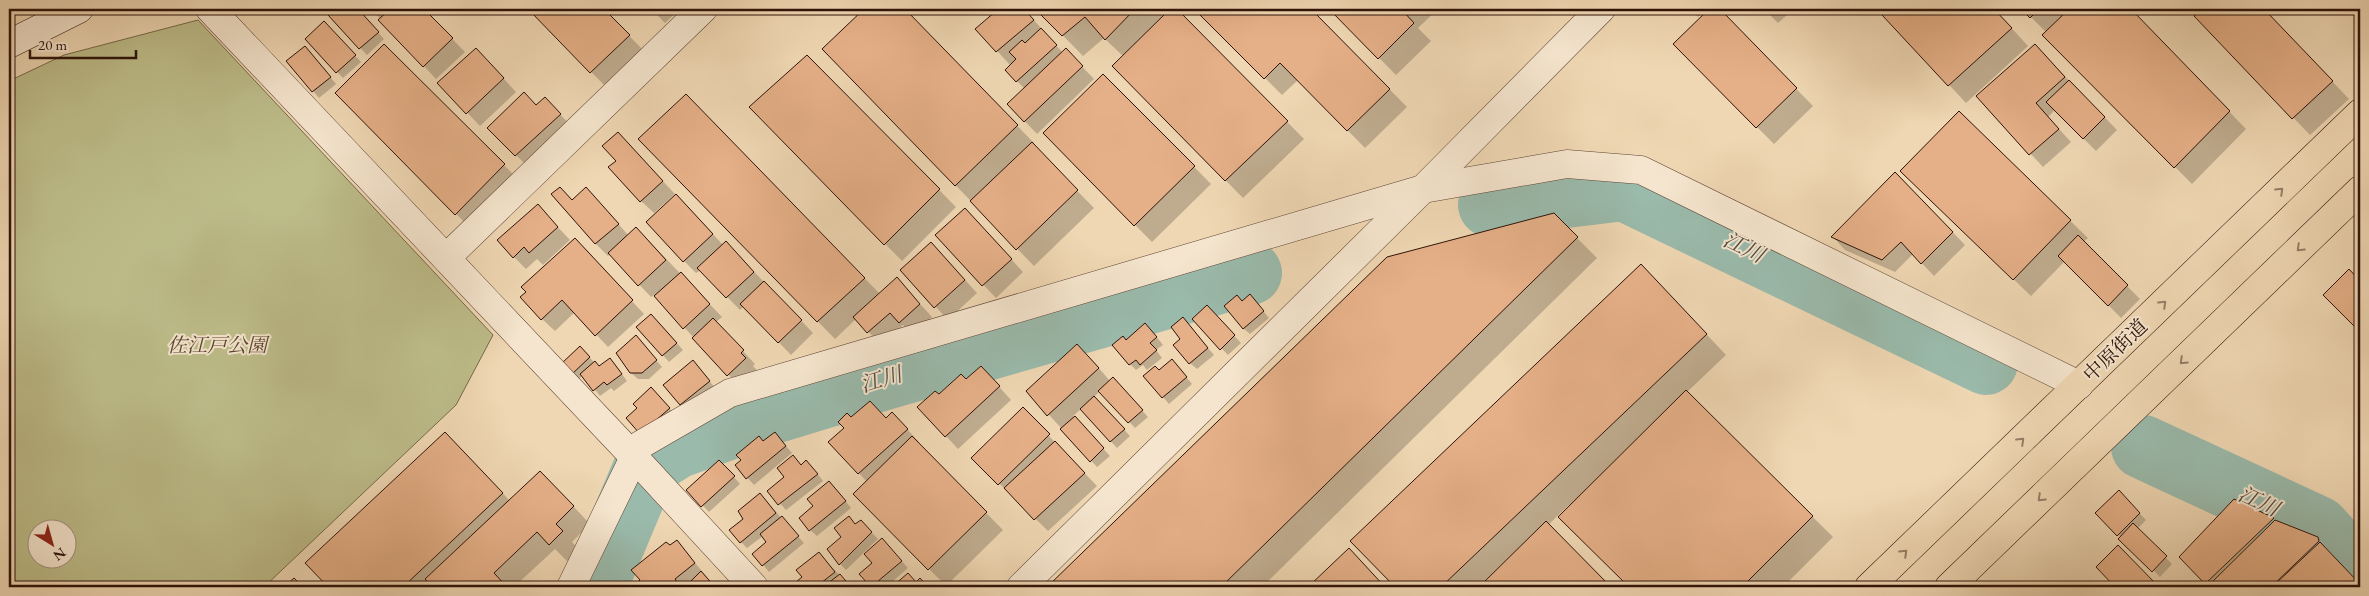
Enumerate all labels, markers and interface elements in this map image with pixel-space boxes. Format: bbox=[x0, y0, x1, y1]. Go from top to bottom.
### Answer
scale bar bbox=[30, 28, 136, 60]
text: 20 m bbox=[38, 35, 67, 54]
one-way arrow bbox=[2274, 188, 2283, 197]
water label: 江川 bbox=[1719, 226, 1771, 269]
one-way arrow bbox=[2297, 242, 2306, 251]
one-way arrow bbox=[2157, 300, 2166, 309]
street label: 中原街道 bbox=[2077, 313, 2153, 387]
park label: 佐江戸公園 bbox=[167, 332, 270, 358]
one-way arrow bbox=[2180, 355, 2189, 364]
water label: 江川 bbox=[857, 359, 907, 398]
one-way arrow bbox=[2015, 438, 2024, 447]
water label: 江川 bbox=[2234, 480, 2286, 523]
one-way arrow bbox=[2038, 492, 2047, 501]
north arrow bbox=[28, 518, 78, 568]
text: N bbox=[49, 544, 70, 565]
one-way arrow bbox=[1898, 550, 1907, 559]

